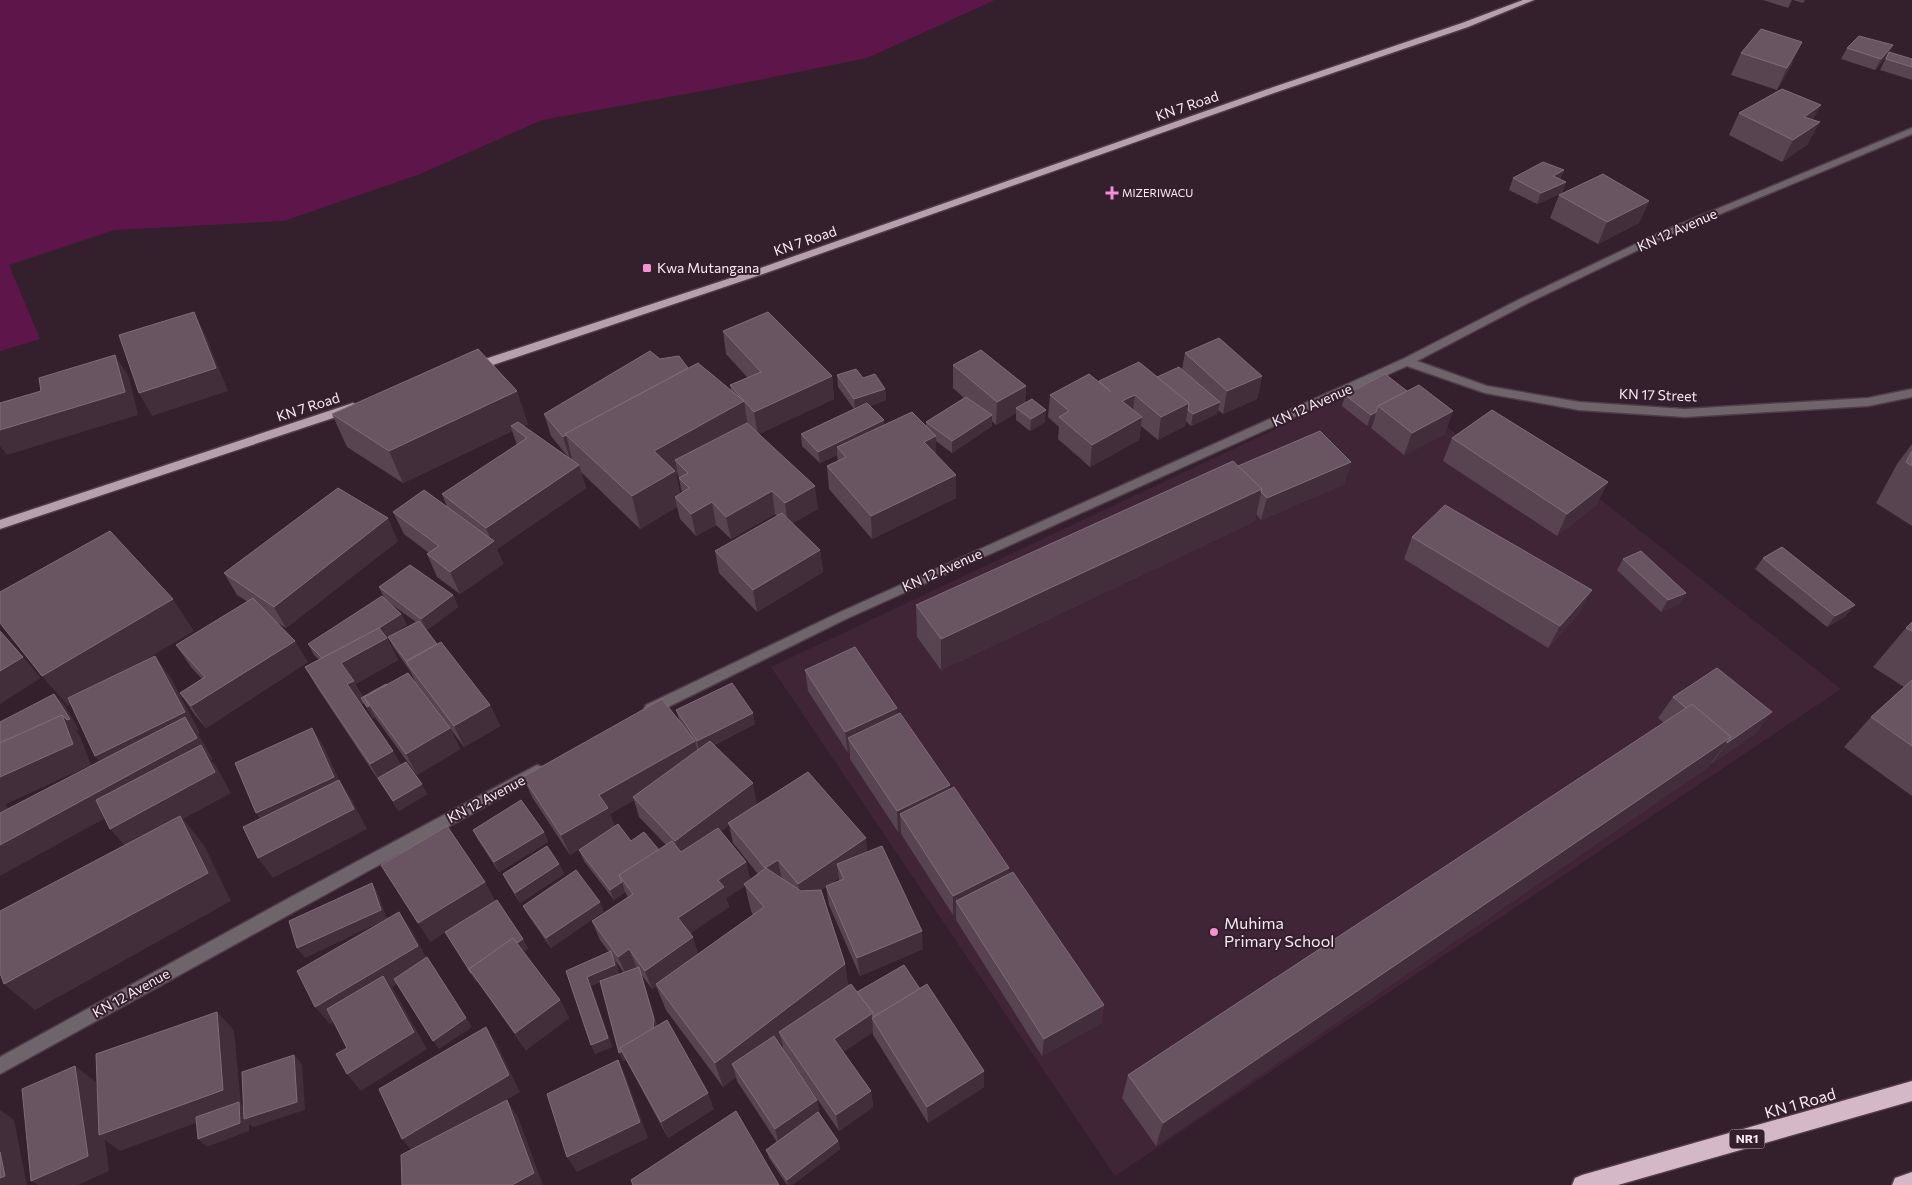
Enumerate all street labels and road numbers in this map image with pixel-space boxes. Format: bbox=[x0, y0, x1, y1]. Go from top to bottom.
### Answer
street label: KN 7 Road bbox=[1153, 87, 1221, 124]
street label: KN 12 Avenue bbox=[1634, 204, 1719, 255]
street label: KN 7 Road bbox=[771, 222, 839, 259]
street label: KN 12 Avenue bbox=[1269, 379, 1354, 430]
street label: KN 17 Street bbox=[1619, 385, 1698, 404]
street label: KN 7 Road bbox=[274, 388, 342, 425]
street label: KN 12 Avenue bbox=[899, 544, 984, 595]
street label: KN 12 Avenue bbox=[444, 771, 528, 826]
street label: KN 12 Avenue bbox=[89, 964, 172, 1021]
street label: KN 1 Road bbox=[1762, 1083, 1838, 1122]
road number: NR1 bbox=[1730, 1130, 1764, 1148]

